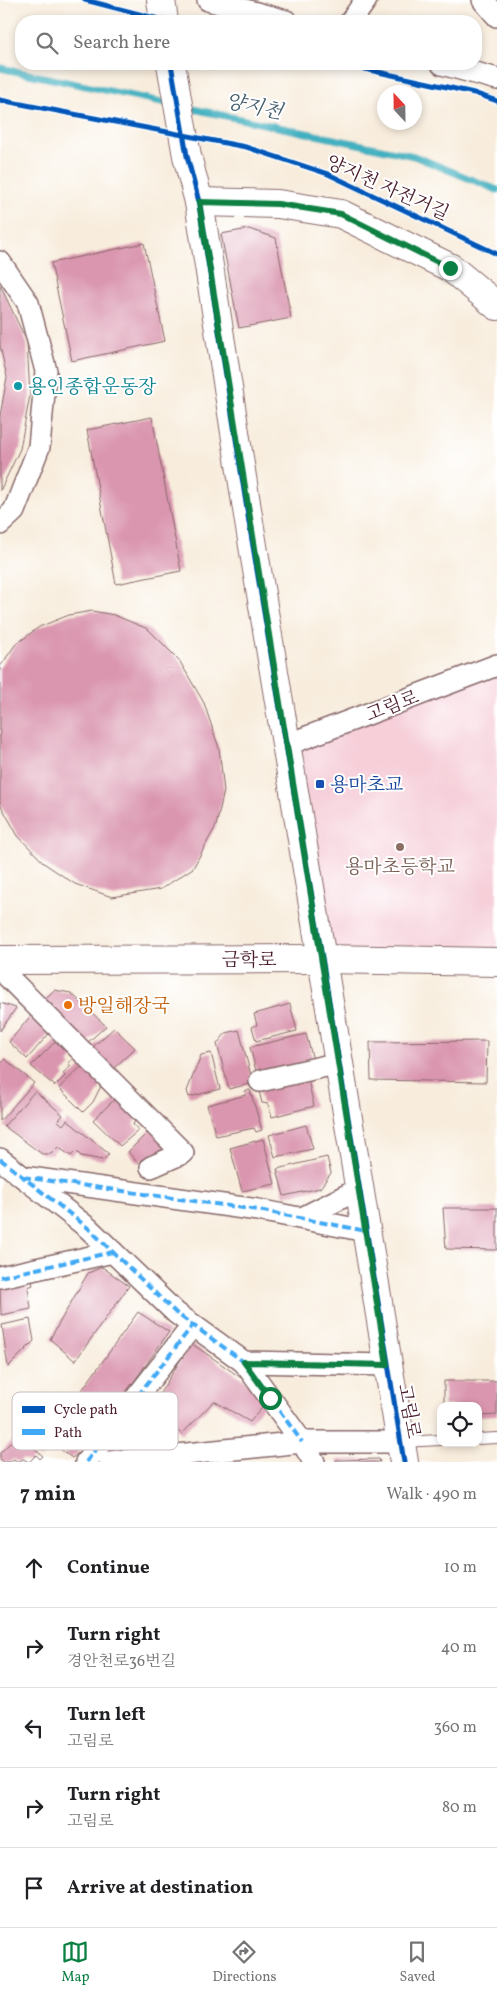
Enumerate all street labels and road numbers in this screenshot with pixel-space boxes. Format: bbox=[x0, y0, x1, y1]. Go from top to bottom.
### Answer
street label: 양지천 자전거길 bbox=[321, 150, 453, 228]
street label: 고림로 bbox=[362, 685, 423, 729]
street label: 금학로 bbox=[221, 948, 277, 974]
street label: 고림로 bbox=[390, 1382, 426, 1441]

